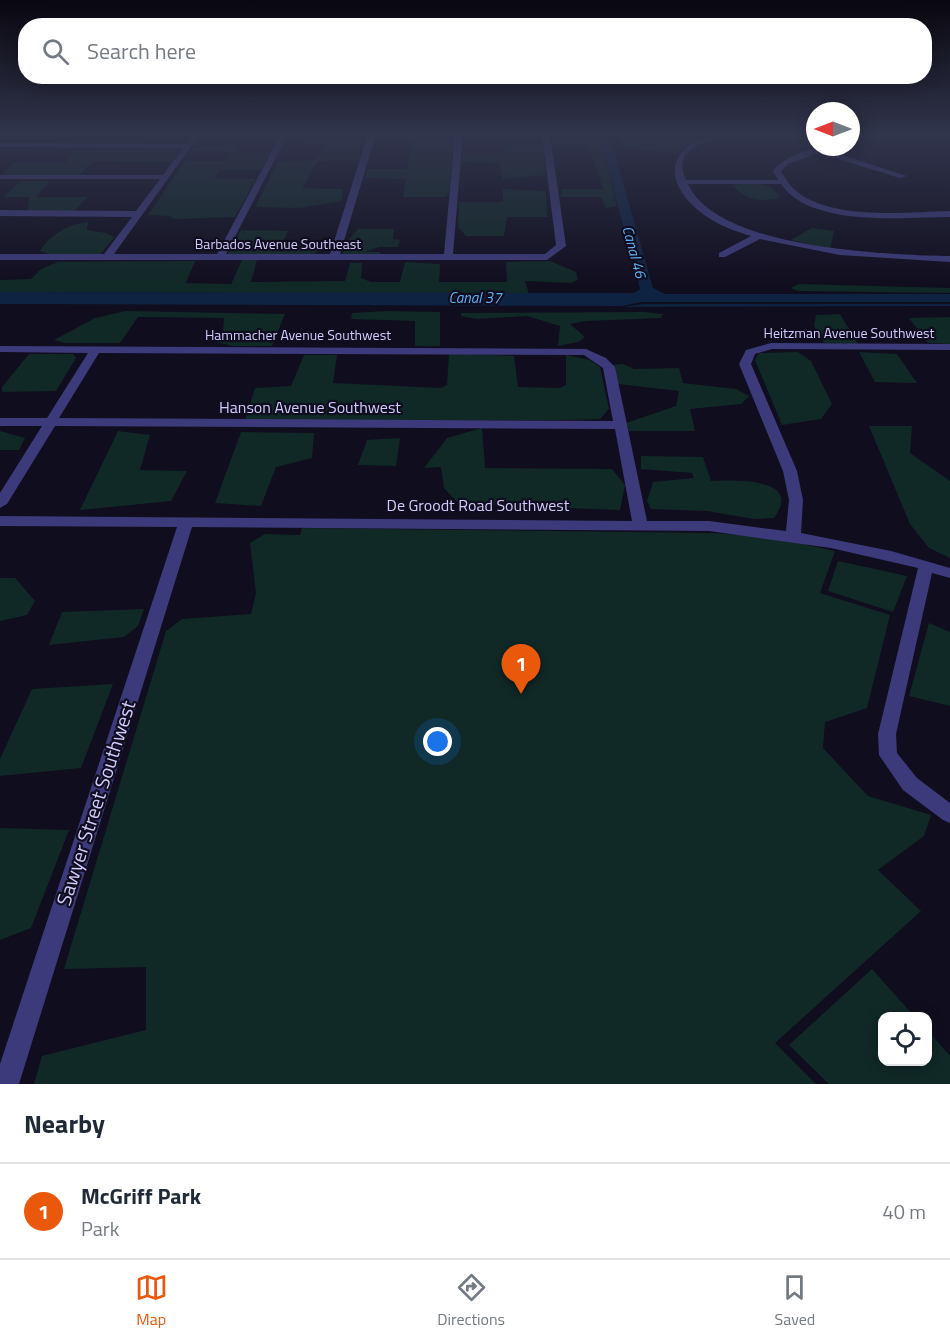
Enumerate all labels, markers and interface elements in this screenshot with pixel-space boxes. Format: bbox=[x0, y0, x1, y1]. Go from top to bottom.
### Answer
search box bbox=[18, 18, 932, 84]
text: Search here bbox=[87, 34, 196, 68]
icon: search bbox=[39, 35, 72, 68]
north arrow bbox=[806, 102, 860, 156]
water label: Canal 46 bbox=[616, 223, 653, 282]
street label: Barbados Avenue Southeast bbox=[195, 233, 361, 254]
water label: Canal 37 bbox=[448, 286, 503, 309]
street label: Heitzman Avenue Southwest bbox=[764, 322, 935, 343]
street label: Hammacher Avenue Southwest bbox=[205, 324, 391, 345]
street label: Hanson Avenue Southwest bbox=[219, 395, 401, 419]
street label: De Groodt Road Southwest bbox=[387, 493, 570, 517]
pin: 1 bbox=[502, 644, 540, 694]
street label: Sawyer Street Southwest bbox=[48, 696, 143, 909]
your location bbox=[423, 727, 452, 756]
map controls bbox=[878, 1012, 932, 1066]
button: locate bbox=[878, 1012, 932, 1066]
text: Nearby bbox=[24, 1104, 105, 1143]
text: McGriff Park bbox=[81, 1179, 201, 1213]
text: 1 bbox=[38, 1196, 49, 1227]
text: 40 m bbox=[882, 1196, 926, 1227]
text: Park bbox=[81, 1213, 119, 1244]
tab: Map bbox=[135, 1271, 168, 1331]
tab: Directions bbox=[437, 1271, 505, 1331]
tab: Saved bbox=[775, 1271, 815, 1331]

